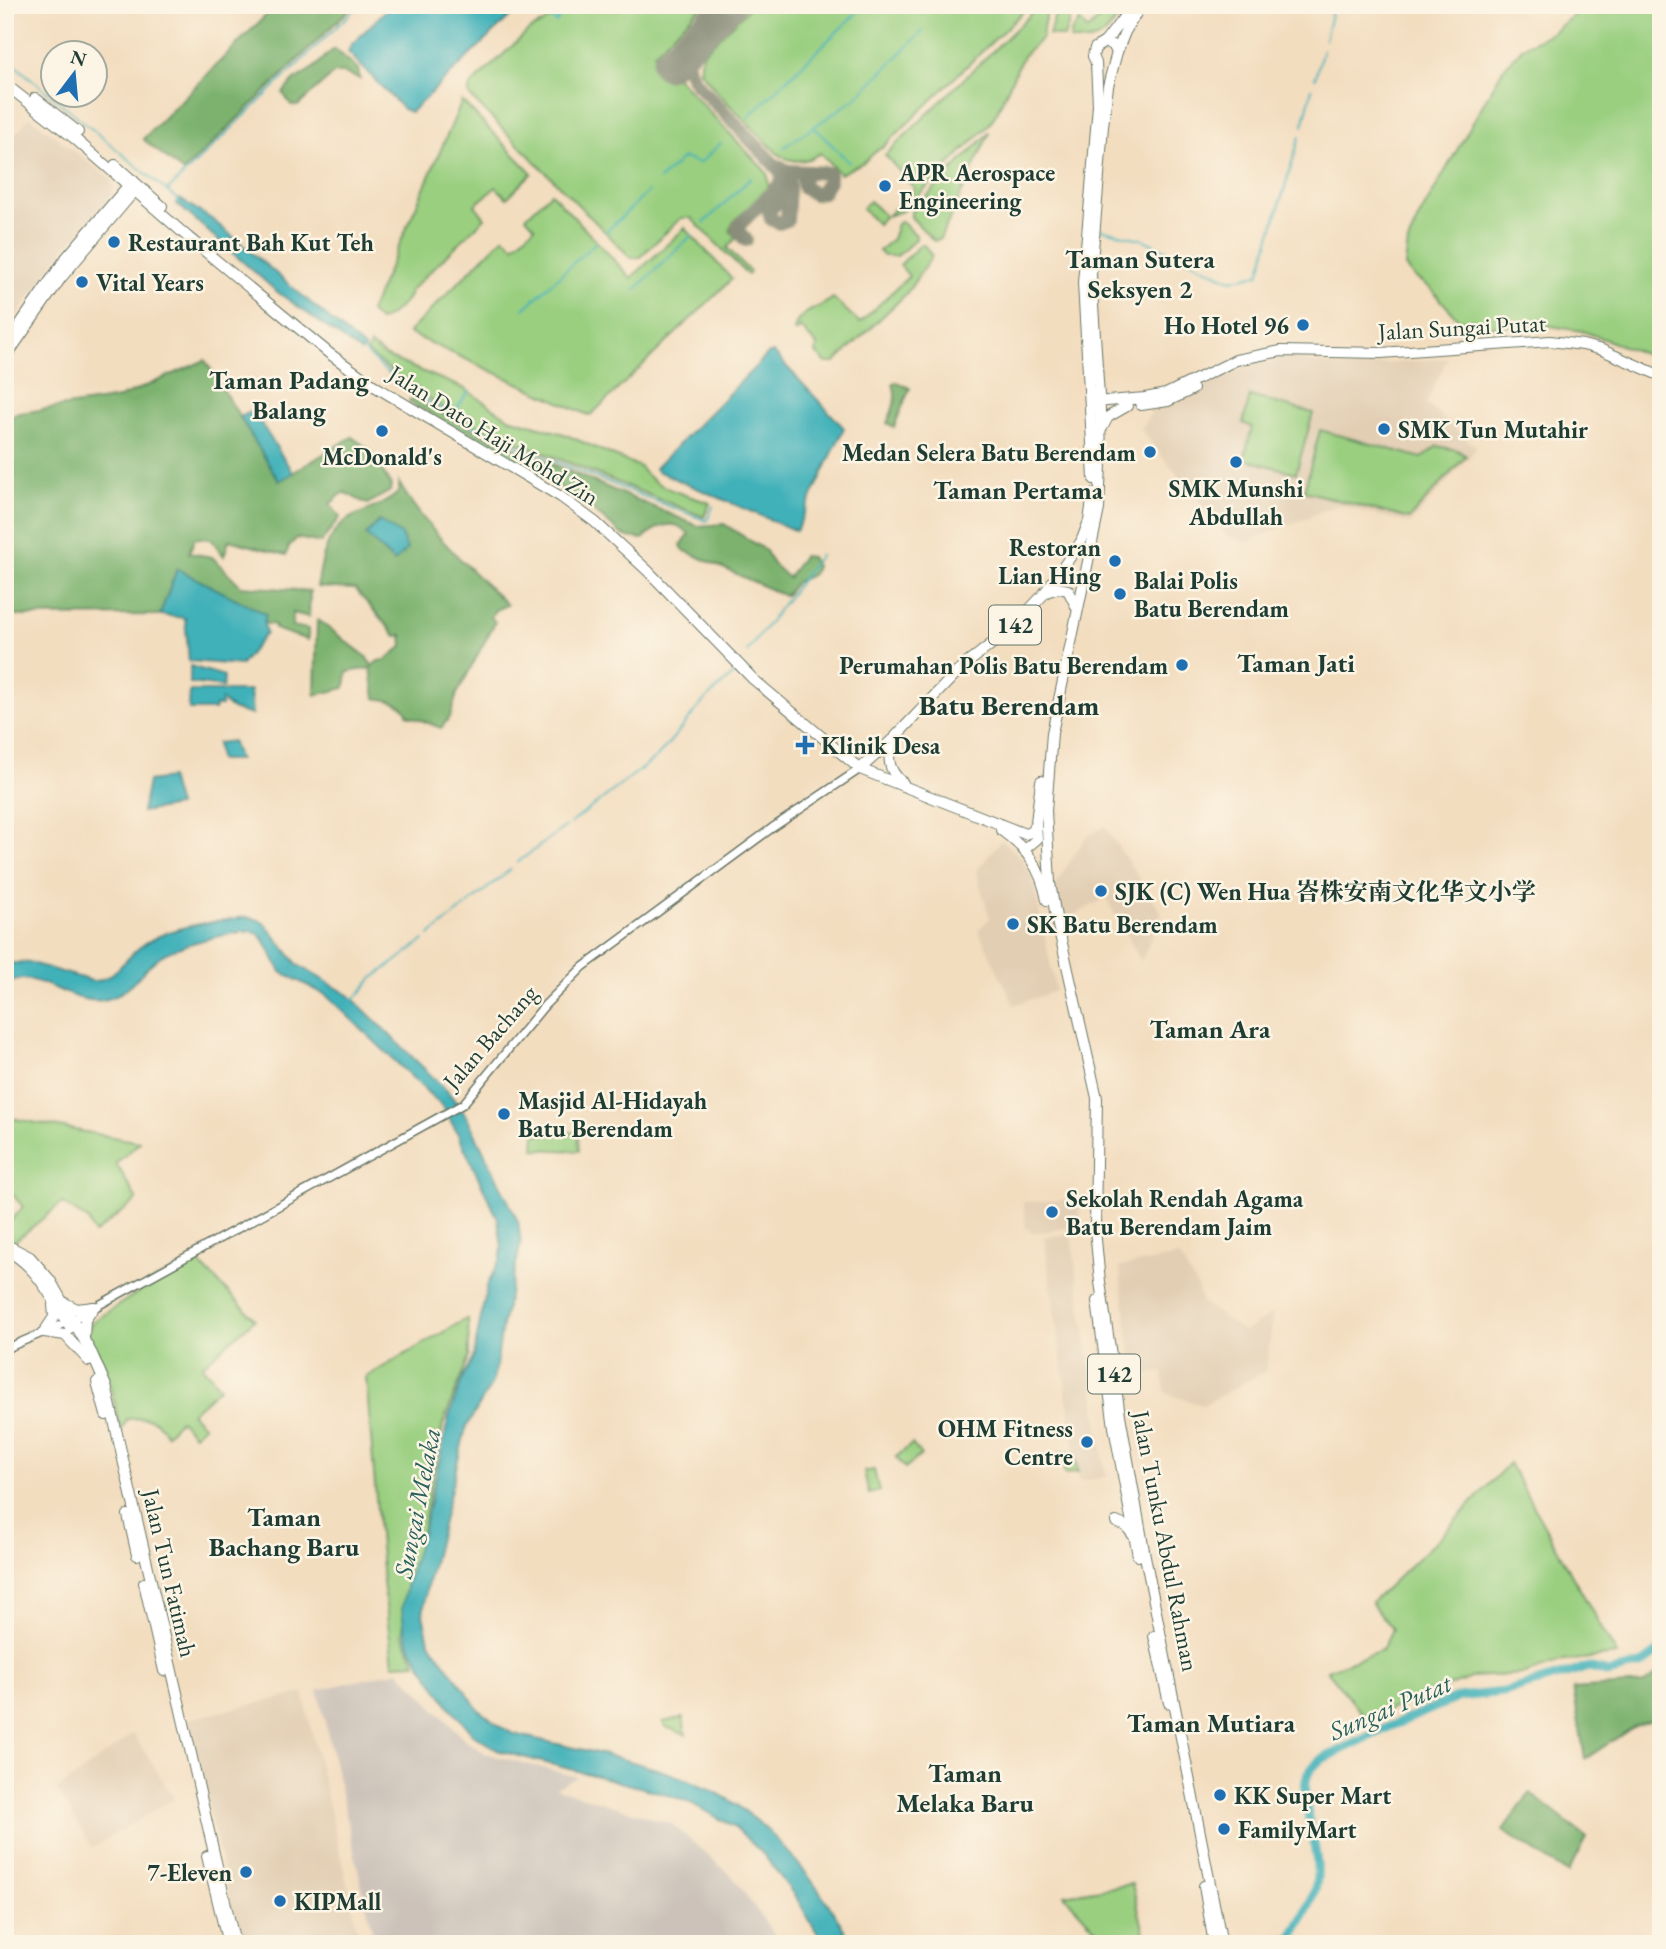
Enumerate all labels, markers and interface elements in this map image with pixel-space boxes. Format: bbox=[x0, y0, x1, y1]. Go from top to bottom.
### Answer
north arrow bbox=[38, 38, 108, 108]
text: N bbox=[68, 44, 90, 72]
place label: APR Aerospace Engineering bbox=[898, 157, 1055, 217]
marker: APR Aerospace Engineering bbox=[877, 178, 893, 194]
place label: Restaurant Bah Kut Teh bbox=[128, 227, 375, 258]
marker: Restaurant Bah Kut Teh bbox=[106, 234, 122, 250]
district label: Taman Sutera Seksyen 2 bbox=[1065, 242, 1216, 306]
place label: Vital Years bbox=[96, 267, 204, 298]
marker: Vital Years bbox=[74, 274, 90, 290]
street label: Jalan Sungai Putat bbox=[1375, 307, 1547, 347]
place label: Ho Hotel 96 bbox=[1164, 310, 1289, 341]
marker: Ho Hotel 96 bbox=[1295, 317, 1311, 333]
street label: Jalan Dato Haji Mohd Zin bbox=[381, 357, 605, 513]
district label: Taman Padang Balang bbox=[209, 363, 370, 427]
place label: SMK Tun Mutahir bbox=[1398, 414, 1588, 445]
marker: SMK Tun Mutahir bbox=[1376, 421, 1392, 437]
marker: McDonald's bbox=[374, 423, 390, 439]
place label: Medan Selera Batu Berendam bbox=[842, 437, 1136, 468]
place label: McDonald's bbox=[322, 441, 442, 472]
marker: Medan Selera Batu Berendam bbox=[1142, 444, 1158, 460]
marker: SMK Munshi Abdullah bbox=[1228, 454, 1244, 470]
district label: Taman Pertama bbox=[933, 473, 1104, 507]
place label: SMK Munshi Abdullah bbox=[1168, 473, 1304, 532]
place label: Restoran Lian Hing bbox=[998, 532, 1102, 592]
marker: Restoran Lian Hing bbox=[1107, 553, 1123, 569]
place label: Balai Polis Batu Berendam bbox=[1134, 565, 1289, 624]
marker: Balai Polis Batu Berendam bbox=[1112, 586, 1128, 602]
road number: 142 bbox=[989, 606, 1041, 645]
district label: Taman Jati bbox=[1237, 646, 1355, 680]
place label: Perumahan Polis Batu Berendam bbox=[839, 650, 1168, 681]
marker: Perumahan Polis Batu Berendam bbox=[1174, 657, 1190, 673]
district label: Batu Berendam bbox=[919, 687, 1100, 723]
place label: Klinik Desa bbox=[821, 730, 941, 761]
marker: Klinik Desa bbox=[795, 735, 815, 755]
place label: SJK (C) Wen Hua 峇株安南文化华文小学 bbox=[1115, 876, 1536, 907]
marker: SJK (C) Wen Hua 峇株安南文化华文小学 bbox=[1093, 883, 1109, 899]
place label: SK Batu Berendam bbox=[1027, 909, 1218, 940]
marker: SK Batu Berendam bbox=[1005, 916, 1021, 932]
street label: Jalan Bachang bbox=[435, 978, 544, 1097]
district label: Taman Ara bbox=[1150, 1012, 1271, 1046]
place label: Masjid Al-Hidayah Batu Berendam bbox=[518, 1085, 708, 1144]
marker: Masjid Al-Hidayah Batu Berendam bbox=[496, 1106, 512, 1122]
place label: Sekolah Rendah Agama Batu Berendam Jaim bbox=[1066, 1183, 1304, 1242]
marker: Sekolah Rendah Agama Batu Berendam Jaim bbox=[1044, 1204, 1060, 1220]
road number: 142 bbox=[1088, 1354, 1140, 1394]
street label: Jalan Tunku Abdul Rahman bbox=[1125, 1406, 1207, 1674]
place label: OHM Fitness Centre bbox=[938, 1413, 1073, 1472]
water label: Sungai Melaka bbox=[386, 1425, 448, 1582]
marker: OHM Fitness Centre bbox=[1079, 1434, 1095, 1450]
street label: Jalan Tun Fatimah bbox=[135, 1484, 204, 1660]
district label: Taman Bachang Baru bbox=[209, 1500, 360, 1564]
water label: Sungai Putat bbox=[1323, 1665, 1458, 1748]
district label: Taman Mutiara bbox=[1127, 1706, 1296, 1740]
district label: Taman Melaka Baru bbox=[896, 1756, 1034, 1820]
place label: KK Super Mart bbox=[1234, 1780, 1391, 1811]
marker: KK Super Mart bbox=[1212, 1787, 1228, 1803]
place label: FamilyMart bbox=[1238, 1814, 1357, 1846]
marker: FamilyMart bbox=[1216, 1821, 1232, 1837]
place label: 7-Eleven bbox=[147, 1857, 232, 1888]
marker: 7-Eleven bbox=[238, 1864, 254, 1880]
place label: KIPMall bbox=[294, 1886, 381, 1917]
marker: KIPMall bbox=[272, 1893, 288, 1909]

